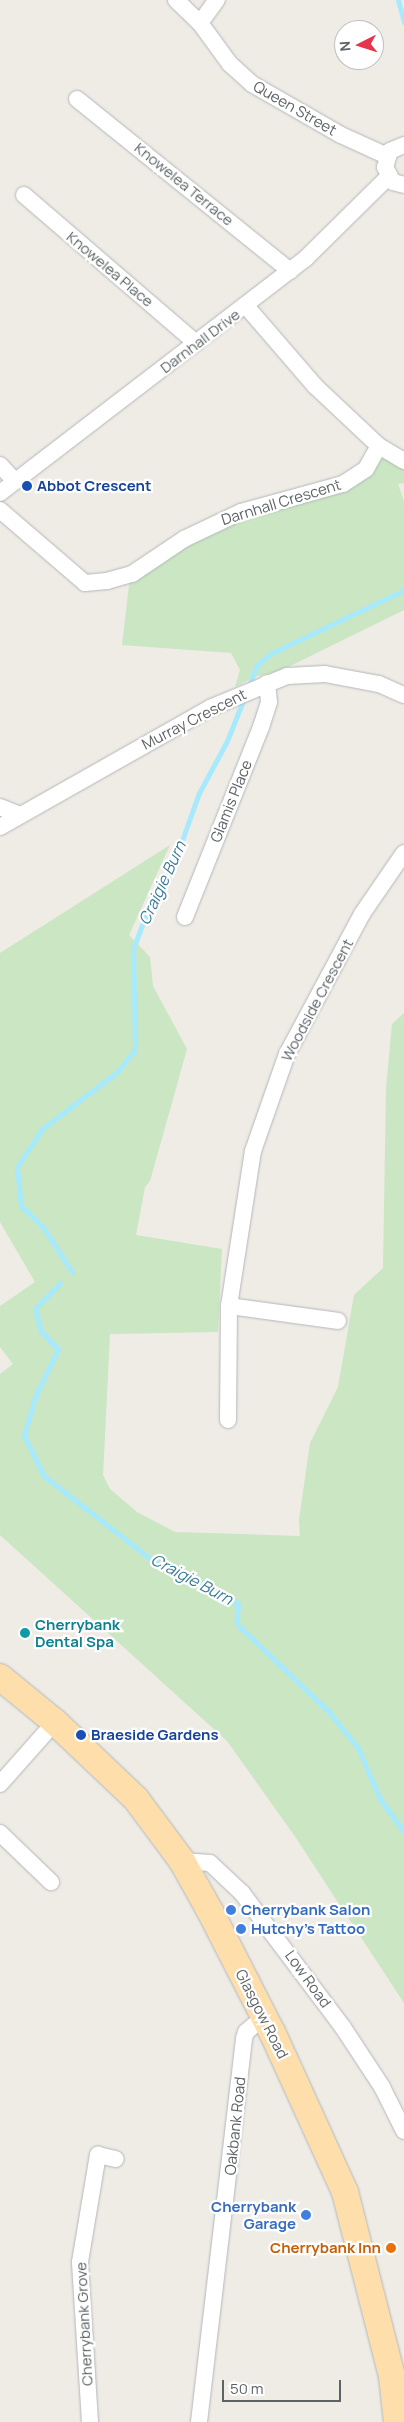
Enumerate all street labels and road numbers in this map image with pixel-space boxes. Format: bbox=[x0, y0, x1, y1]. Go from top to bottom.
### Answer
street label: Queen Street bbox=[250, 77, 340, 139]
street label: Knowelea Terrace bbox=[131, 139, 237, 229]
street label: Knowelea Place bbox=[63, 228, 157, 310]
street label: Darnhall Drive bbox=[157, 305, 243, 377]
street label: Darnhall Crescent bbox=[219, 475, 343, 529]
street label: Murray Crescent bbox=[139, 685, 249, 753]
street label: Glamis Place bbox=[206, 757, 256, 845]
street label: Woodside Crescent bbox=[277, 936, 357, 1064]
street label: Low Road bbox=[281, 1947, 335, 2011]
street label: Glasgow Road bbox=[232, 1966, 292, 2062]
street label: Oakbank Road bbox=[221, 2076, 249, 2176]
street label: Cherrybank Grove bbox=[72, 2262, 96, 2386]

